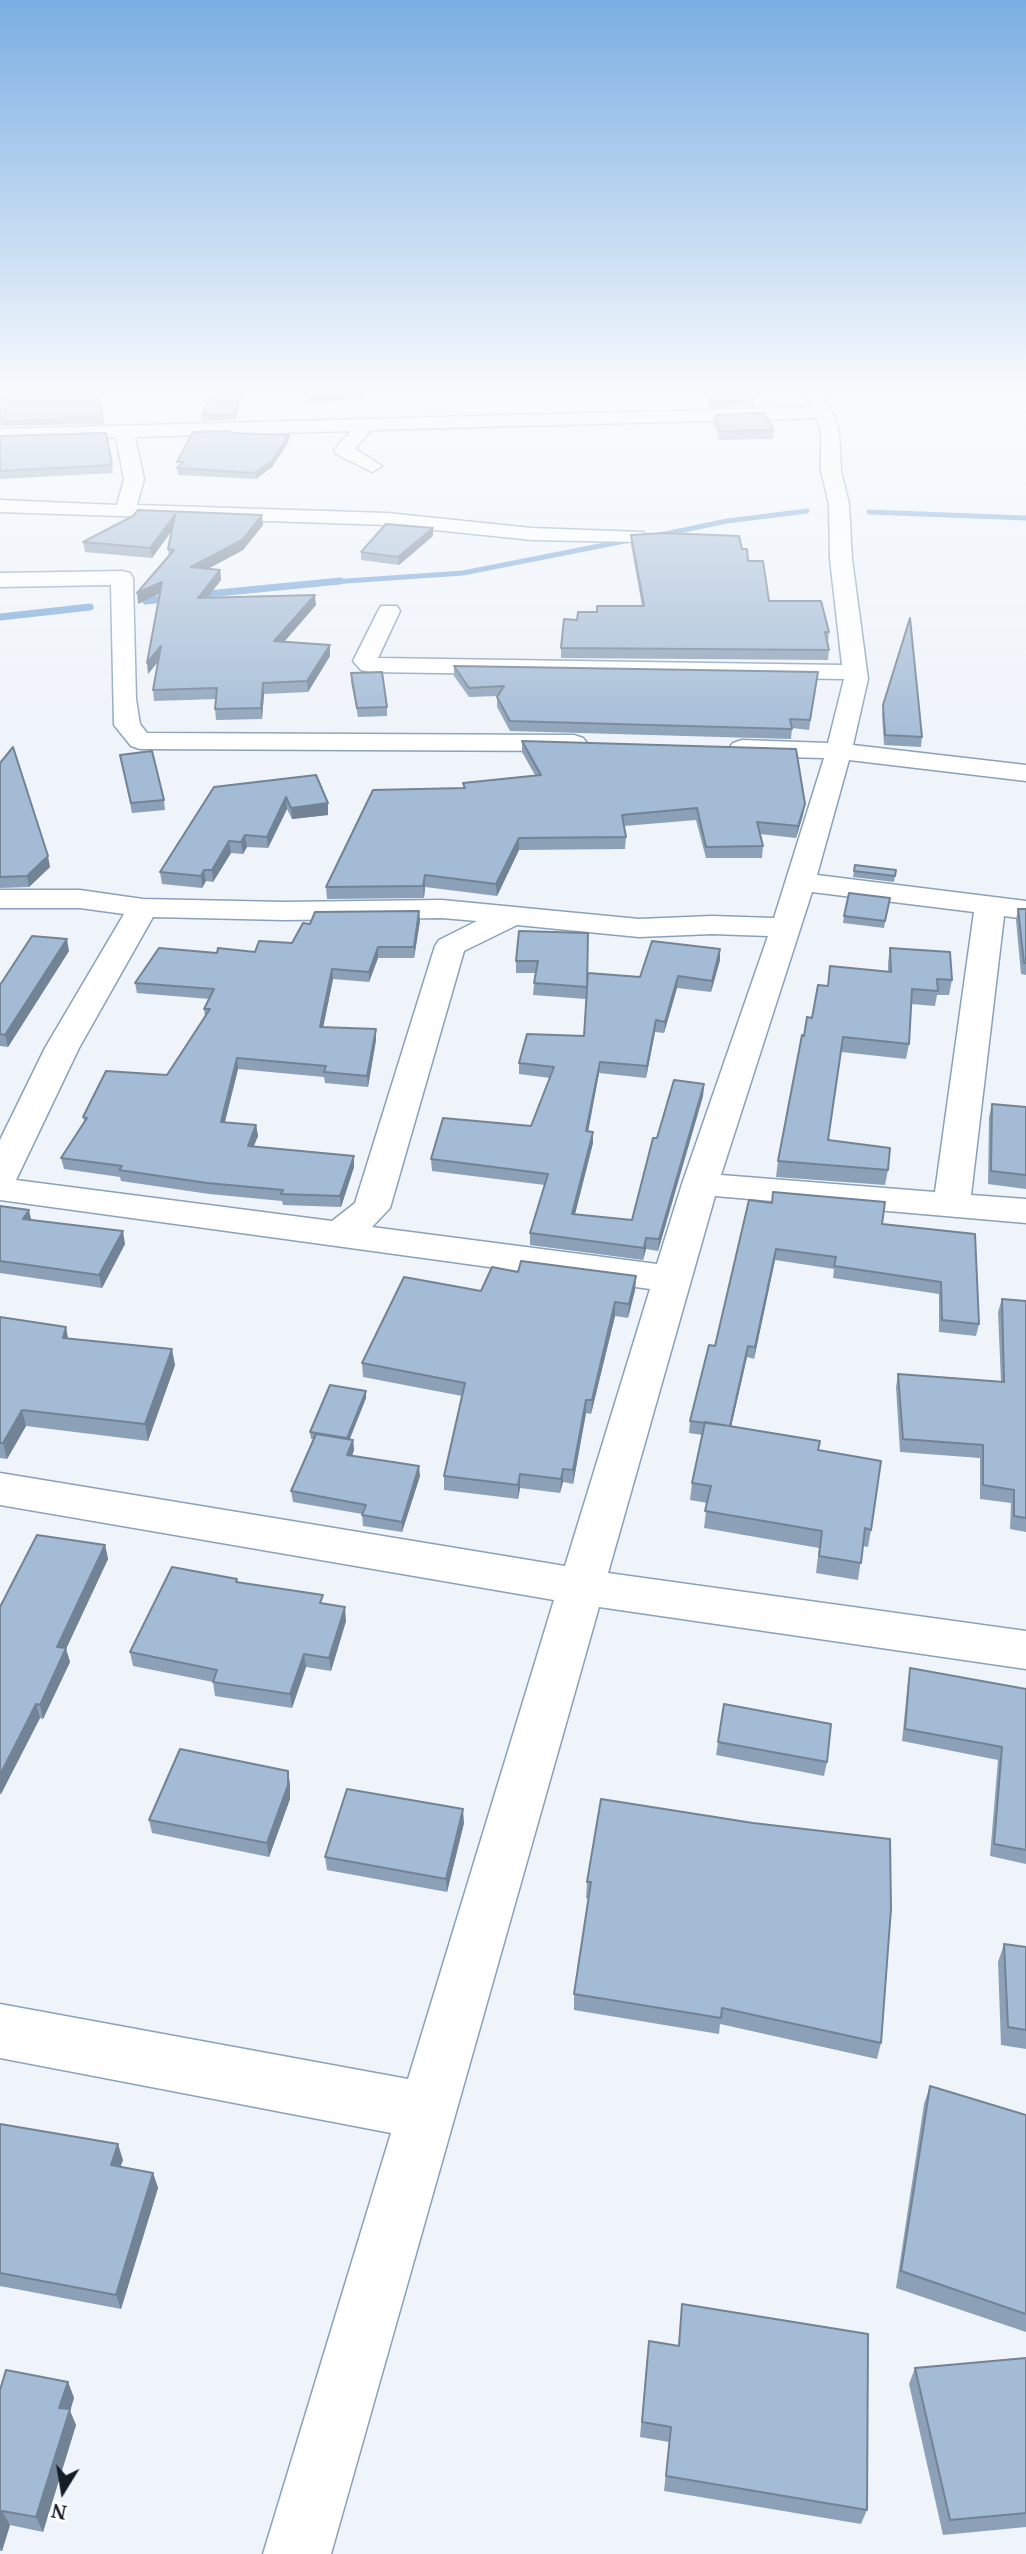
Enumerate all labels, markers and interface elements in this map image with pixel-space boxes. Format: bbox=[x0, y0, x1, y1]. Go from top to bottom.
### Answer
north arrow bbox=[28, 2456, 98, 2526]
text: N bbox=[49, 2497, 69, 2526]

